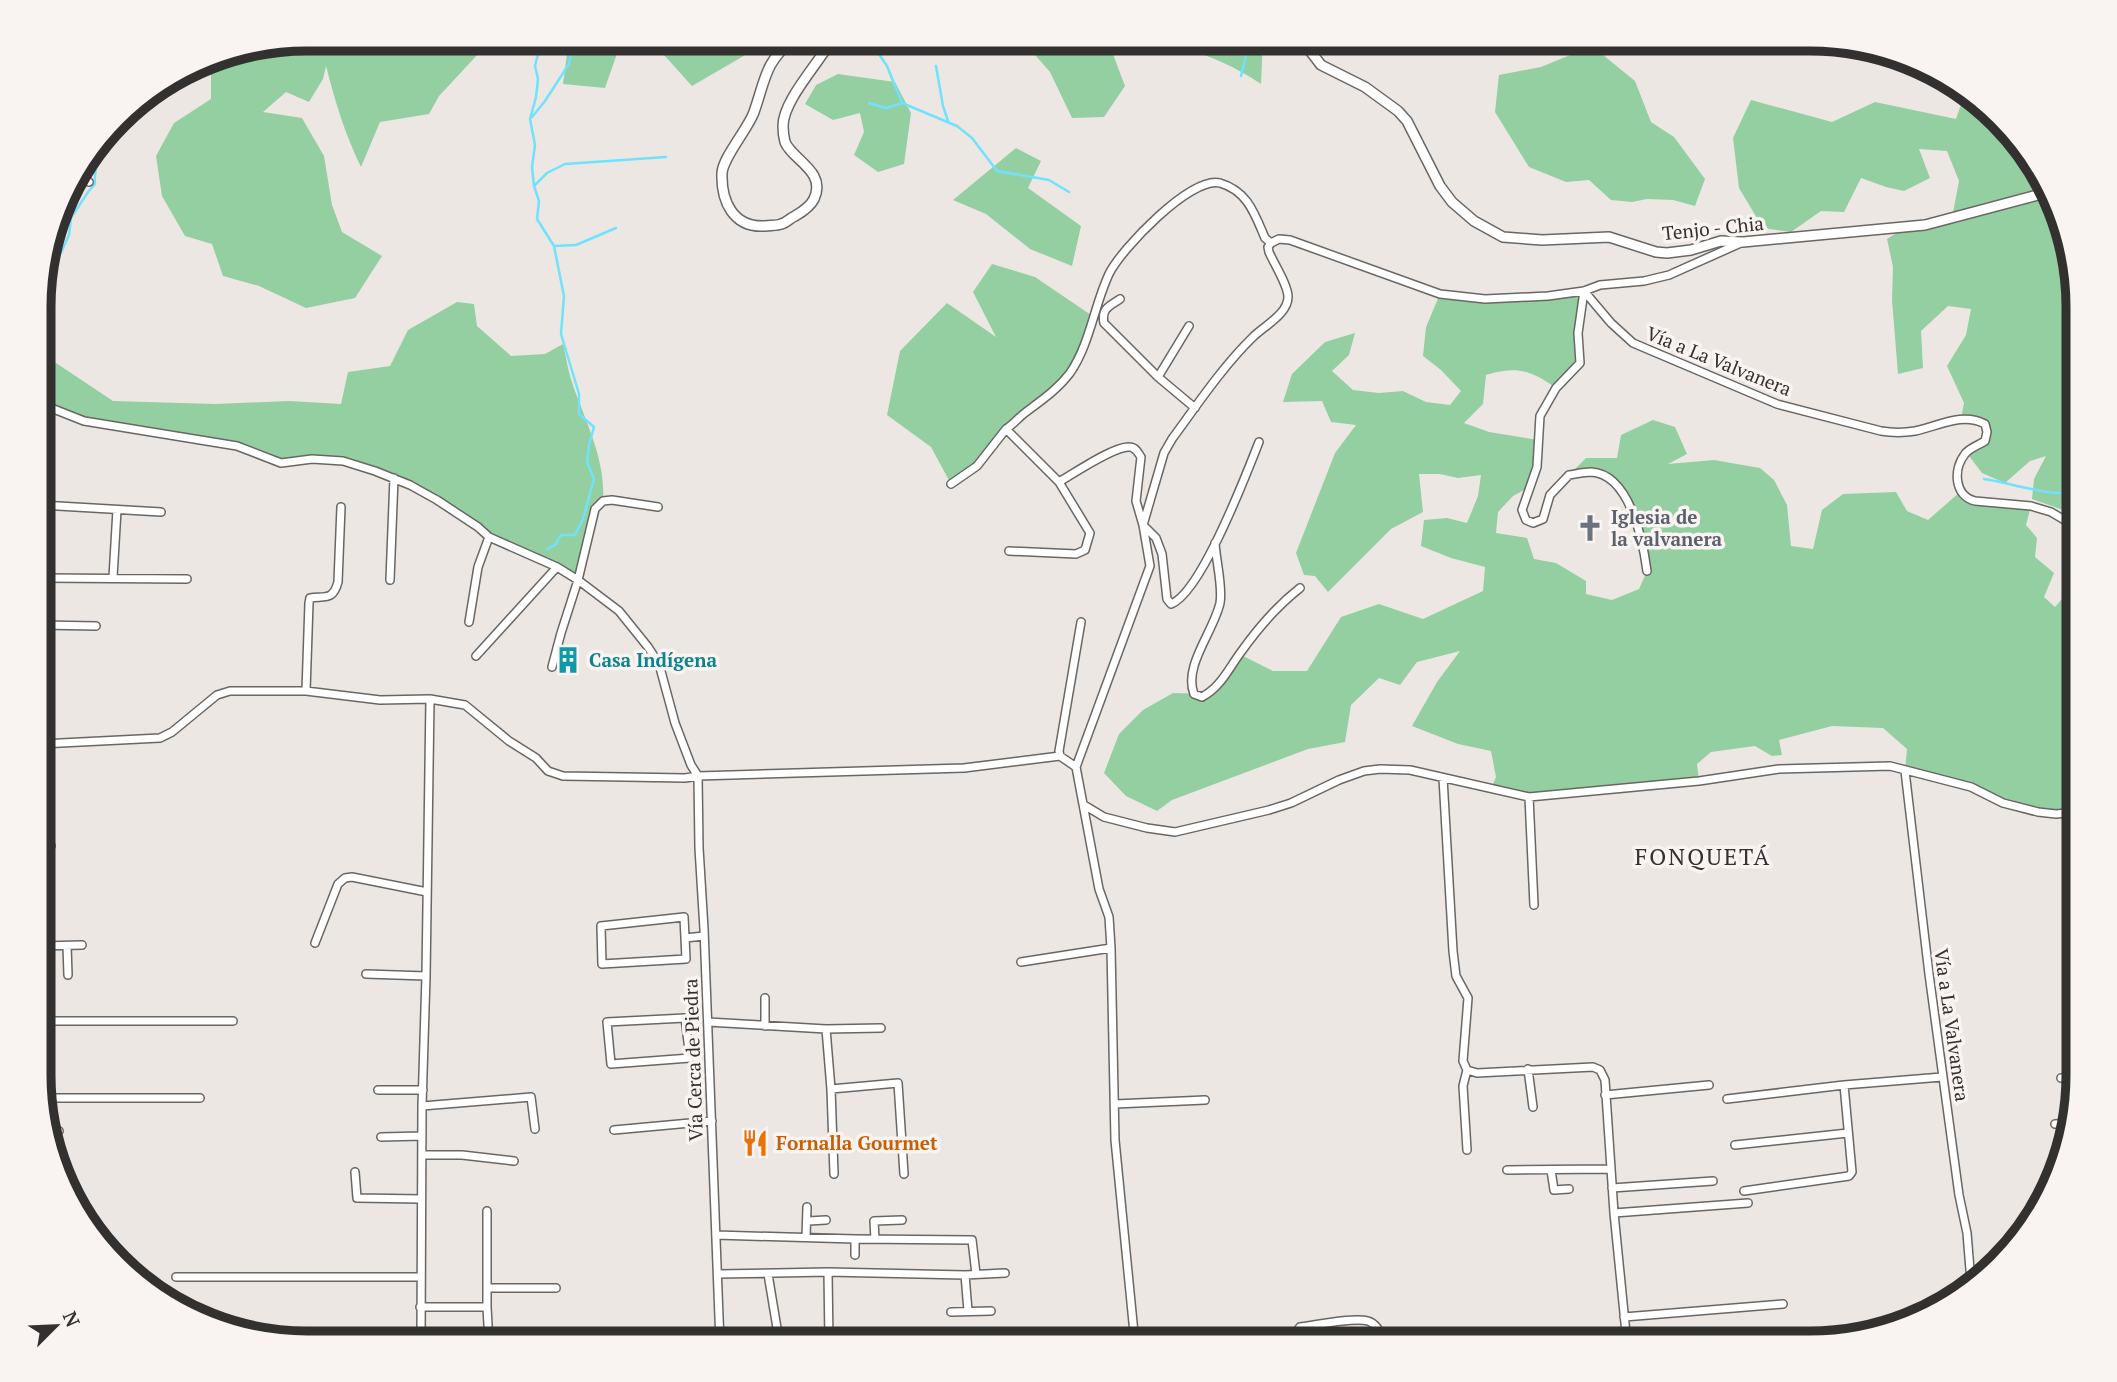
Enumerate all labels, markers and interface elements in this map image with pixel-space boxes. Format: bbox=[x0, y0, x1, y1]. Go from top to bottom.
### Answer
street label: Tenjo - Chia bbox=[1661, 210, 1765, 245]
street label: Vía a La Valvanera bbox=[1643, 320, 1796, 401]
place label: Iglesia de la valvanera bbox=[1611, 504, 1723, 551]
church icon: Iglesia de la valvanera bbox=[1575, 513, 1605, 543]
building icon: Casa Indígena bbox=[553, 645, 583, 675]
place label: Casa Indígena bbox=[589, 647, 717, 672]
district label: FONQUETÁ bbox=[1635, 841, 1771, 872]
street label: Vía a La Valvanera bbox=[1929, 947, 1976, 1103]
street label: Vía Cerca de Piedra bbox=[677, 978, 708, 1142]
restaurant icon: Fornalla Gourmet bbox=[740, 1128, 770, 1158]
place label: Fornalla Gourmet bbox=[776, 1130, 938, 1155]
north arrow bbox=[21, 1291, 91, 1361]
text: N bbox=[58, 1307, 87, 1331]

